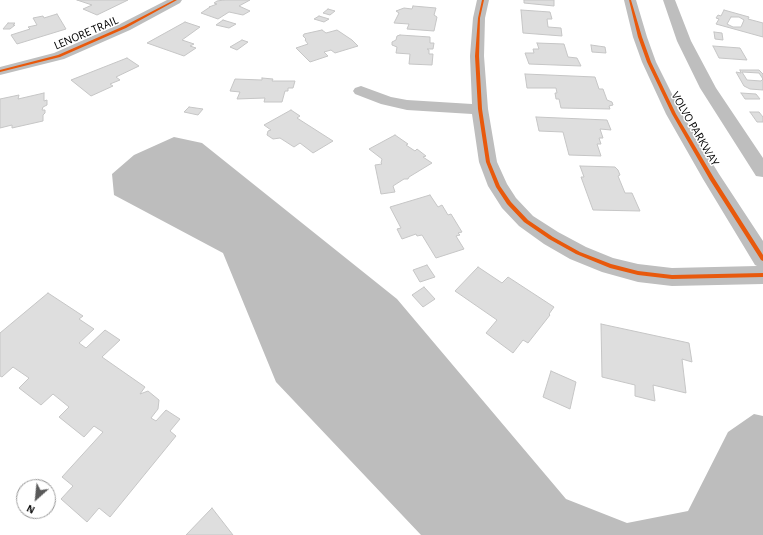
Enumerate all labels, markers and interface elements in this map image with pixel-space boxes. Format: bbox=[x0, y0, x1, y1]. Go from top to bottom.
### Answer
street label: LENORE TRAIL bbox=[52, 13, 120, 53]
street label: VOLVO PARKWAY bbox=[668, 89, 722, 169]
north arrow bbox=[16, 479, 56, 519]
text: N bbox=[25, 503, 37, 516]

